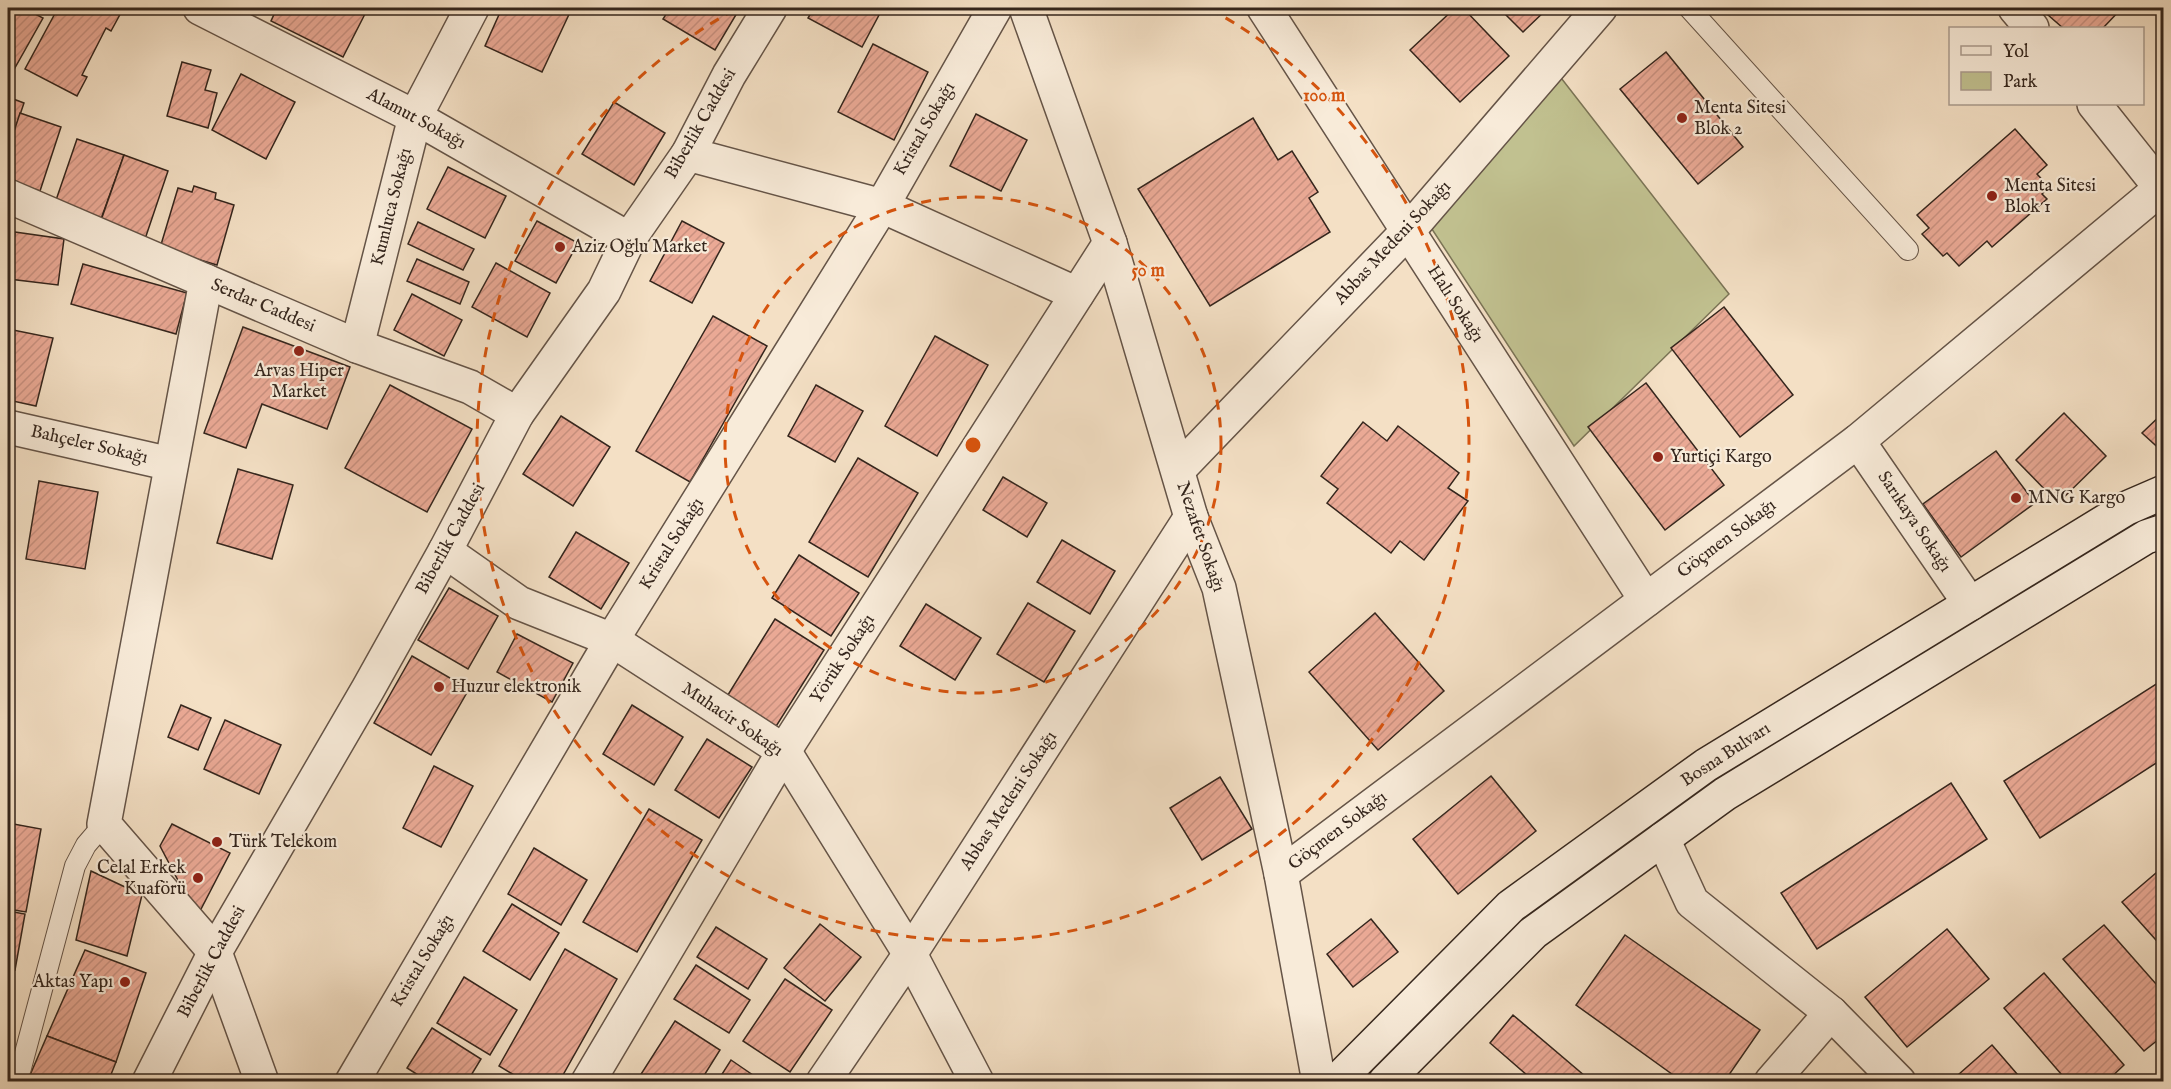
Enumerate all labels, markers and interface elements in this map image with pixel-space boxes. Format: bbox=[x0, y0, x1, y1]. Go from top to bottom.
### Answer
legend bbox=[1949, 27, 2144, 105]
text: Yol bbox=[2003, 41, 2029, 64]
street label: Biberlik Caddesi bbox=[660, 65, 742, 183]
text: Park bbox=[2003, 71, 2038, 94]
street label: Kristal Sokağı bbox=[889, 78, 961, 180]
street label: Alamut Sokağı bbox=[362, 83, 470, 155]
text: 100 m bbox=[1303, 85, 1345, 108]
place label: Menta Sitesi Blok 2 bbox=[1694, 97, 1786, 141]
marker: Menta Sitesi Blok 2 bbox=[1675, 111, 1689, 125]
street label: Kumluca Sokağı bbox=[366, 146, 418, 268]
place label: Menta Sitesi Blok 1 bbox=[2004, 175, 2096, 219]
street label: Abbas Medeni Sokağı bbox=[1329, 176, 1457, 311]
marker: Menta Sitesi Blok 1 bbox=[1985, 189, 1999, 203]
place label: Aziz Oğlu Market bbox=[571, 236, 708, 259]
marker: Aziz Oğlu Market bbox=[553, 240, 567, 254]
text: 50 m bbox=[1131, 260, 1165, 283]
street label: Halı Sokağı bbox=[1421, 261, 1489, 347]
street label: Serdar Caddesi bbox=[207, 274, 319, 338]
marker: Arvas Hiper Market bbox=[292, 344, 306, 358]
place label: Arvas Hiper Market bbox=[253, 360, 344, 404]
street label: Bahçeler Sokağı bbox=[28, 420, 150, 470]
centre of rings bbox=[963, 435, 983, 455]
place label: Yurtiçi Kargo bbox=[1670, 446, 1772, 469]
marker: Yurtiçi Kargo bbox=[1651, 450, 1665, 464]
street label: Sarıkaya Sokağı bbox=[1872, 467, 1956, 577]
street label: Biberlik Caddesi bbox=[411, 479, 491, 599]
street label: Nezafet Sokağı bbox=[1170, 479, 1230, 595]
place label: MNG Kargo bbox=[2028, 487, 2126, 510]
marker: MNG Kargo bbox=[2009, 491, 2023, 505]
street label: Kristal Sokağı bbox=[635, 493, 710, 594]
street label: Göçmen Sokağı bbox=[1673, 494, 1781, 584]
street label: Yörük Sokağı bbox=[806, 610, 881, 708]
place label: Huzur elektronik bbox=[451, 676, 582, 699]
street label: Muhacir Sokağı bbox=[677, 678, 787, 762]
marker: Huzur elektronik bbox=[432, 680, 446, 694]
street label: Bosna Bulvarı bbox=[1677, 717, 1775, 793]
street label: Abbas Medeni Sokağı bbox=[955, 727, 1063, 876]
street label: Göçmen Sokağı bbox=[1284, 786, 1392, 876]
place label: Türk Telekom bbox=[229, 831, 337, 854]
marker: Türk Telekom bbox=[210, 835, 224, 849]
place label: Celal Erkek Kuaförü bbox=[97, 857, 186, 901]
marker: Celal Erkek Kuaförü bbox=[191, 871, 205, 885]
street label: Biberlik Caddesi bbox=[173, 902, 251, 1022]
street label: Kristal Sokağı bbox=[386, 910, 460, 1012]
place label: Aktas Yapı bbox=[32, 971, 113, 994]
marker: Aktas Yapı bbox=[118, 975, 132, 989]

